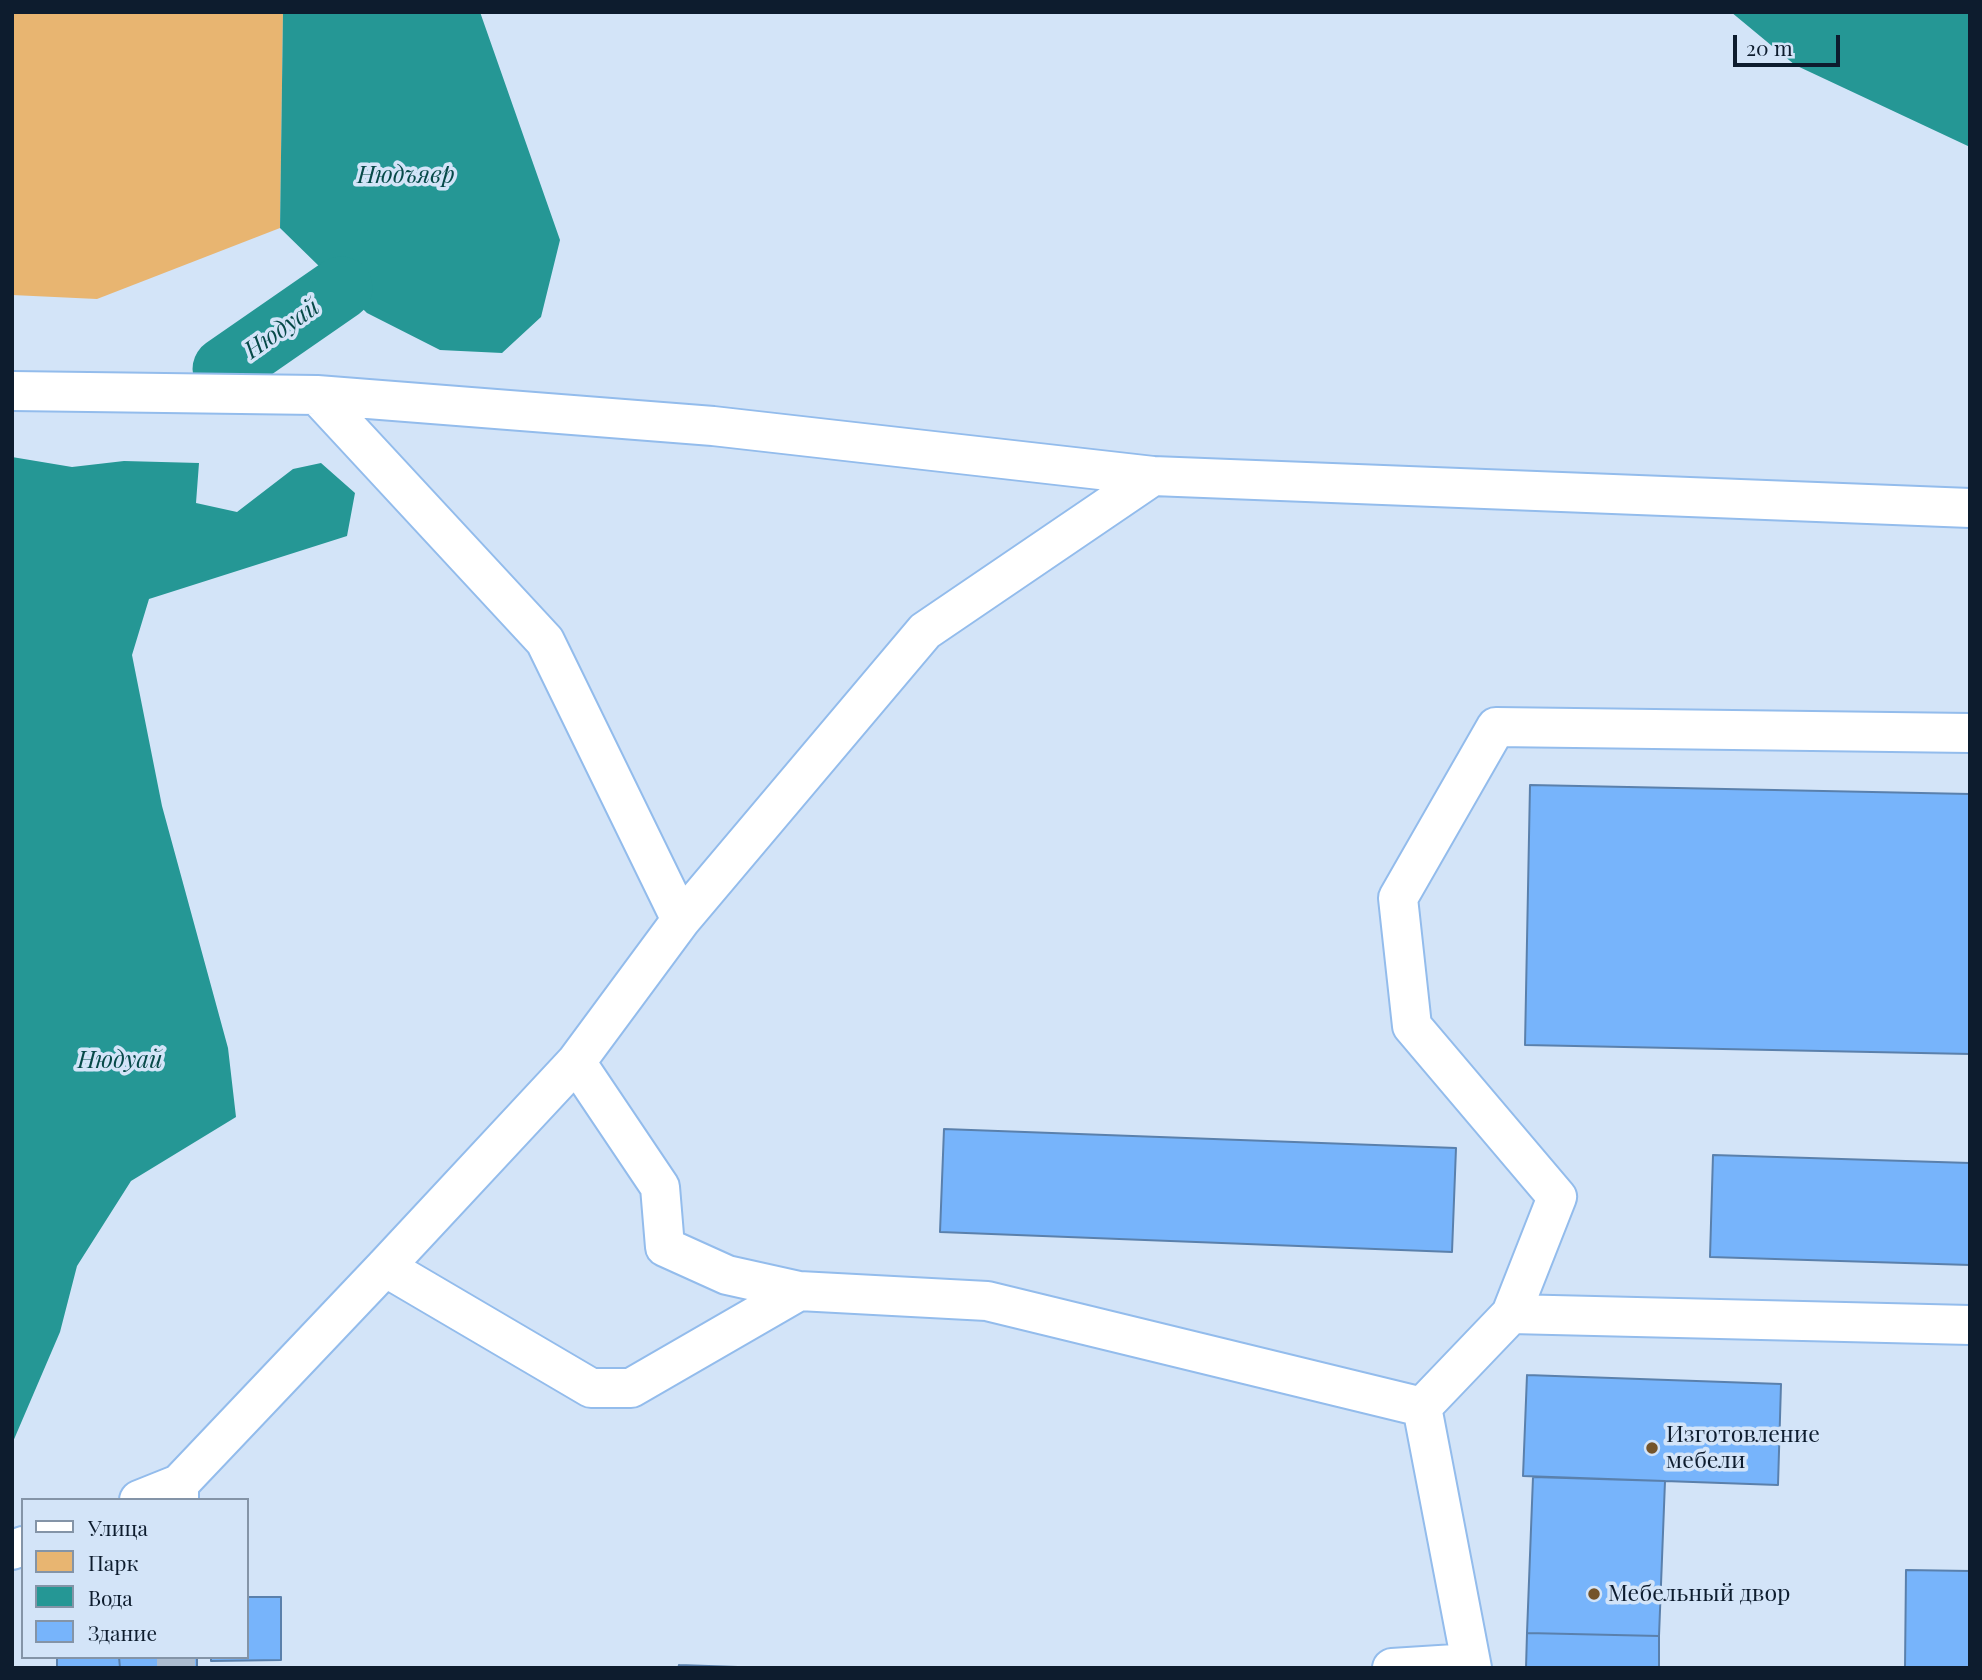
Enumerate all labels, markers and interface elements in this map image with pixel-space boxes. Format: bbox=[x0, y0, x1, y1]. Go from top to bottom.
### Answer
scale bar bbox=[1737, 21, 1844, 65]
text: 20 m bbox=[1746, 33, 1793, 61]
water label: Нюдъявр bbox=[357, 162, 455, 190]
water label: Нюдуай bbox=[239, 293, 325, 365]
water label: Нюдуай bbox=[77, 1047, 163, 1075]
place label: Изготовление мебели bbox=[1666, 1421, 1820, 1475]
marker: Изготовление мебели bbox=[1644, 1440, 1660, 1456]
legend bbox=[21, 1498, 248, 1659]
text: Улица bbox=[88, 1513, 148, 1541]
text: Парк bbox=[88, 1548, 138, 1576]
place label: Мебельный двор bbox=[1608, 1580, 1790, 1608]
text: Вода bbox=[88, 1583, 133, 1611]
marker: Мебельный двор bbox=[1586, 1586, 1602, 1602]
text: Здание bbox=[88, 1618, 157, 1646]

